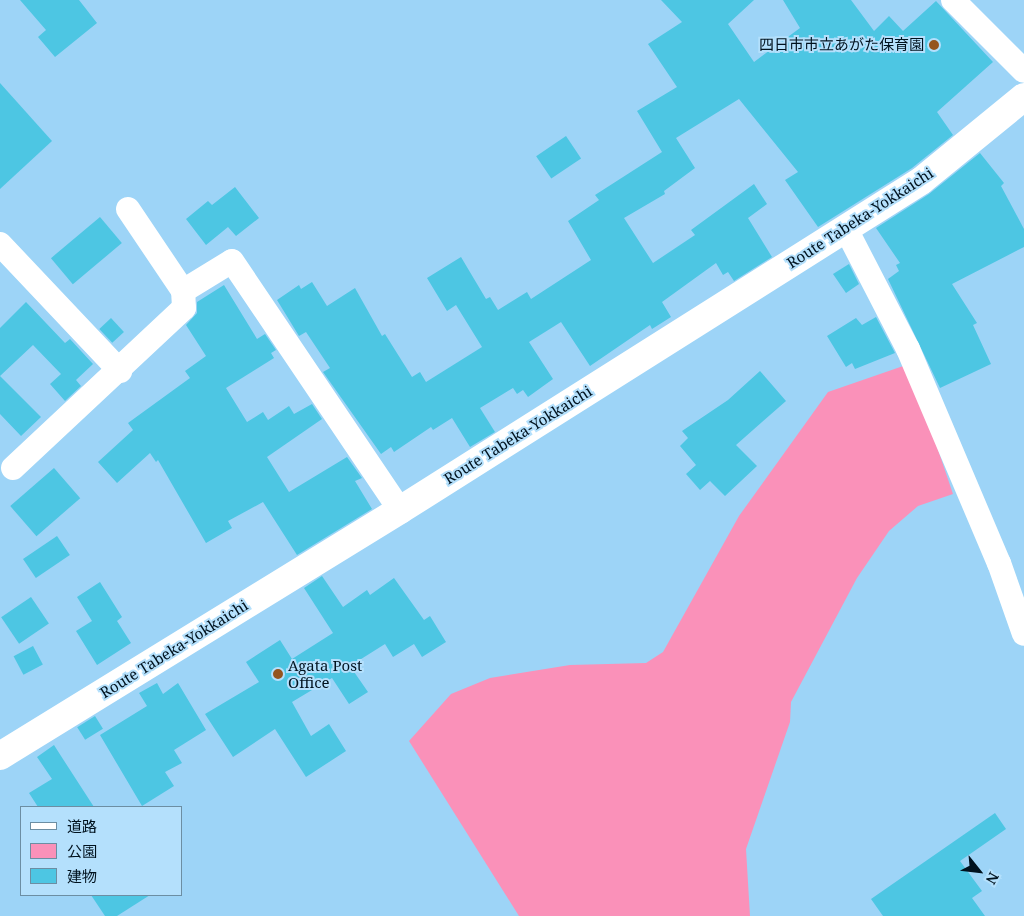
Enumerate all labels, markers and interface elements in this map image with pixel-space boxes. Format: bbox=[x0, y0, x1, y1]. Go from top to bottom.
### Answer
place label: 四日市市立あがた保育園 bbox=[759, 36, 924, 54]
marker: 四日市市立あがた保育園 bbox=[928, 39, 940, 51]
street label: Route Tabeka-Yokkaichi bbox=[783, 164, 937, 272]
street label: Route Tabeka-Yokkaichi bbox=[441, 382, 595, 488]
street label: Route Tabeka-Yokkaichi bbox=[97, 596, 251, 702]
place label: Agata Post Office bbox=[288, 656, 362, 691]
marker: Agata Post Office bbox=[272, 668, 284, 680]
legend bbox=[20, 806, 182, 896]
text: 道路 bbox=[67, 816, 97, 836]
text: 公園 bbox=[67, 841, 97, 861]
north arrow bbox=[954, 846, 1004, 896]
text: 建物 bbox=[67, 866, 97, 886]
text: N bbox=[982, 869, 1004, 888]

